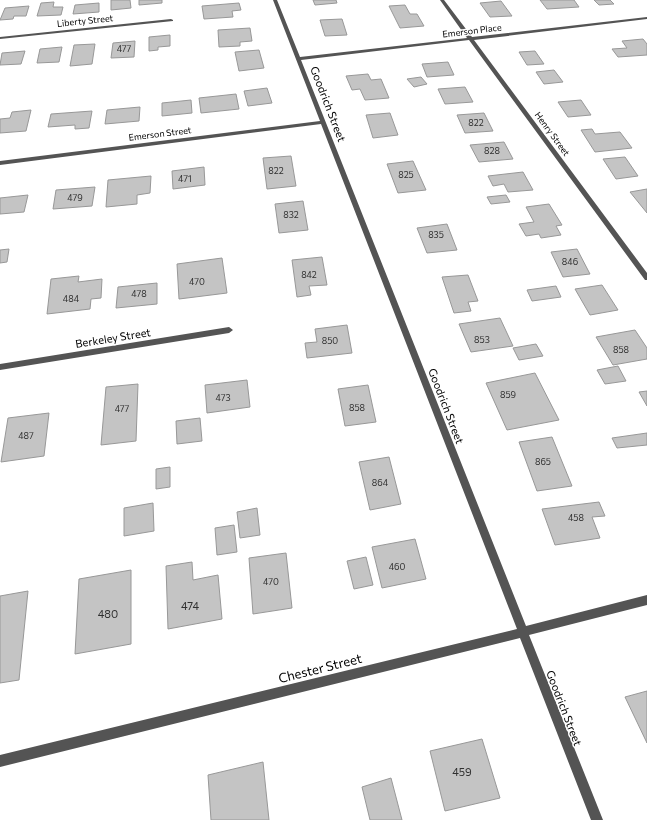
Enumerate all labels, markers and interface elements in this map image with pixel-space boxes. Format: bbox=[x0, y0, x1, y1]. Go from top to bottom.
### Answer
street label: Liberty Street bbox=[56, 12, 114, 29]
street label: Emerson Place bbox=[442, 21, 502, 40]
house number: 477 bbox=[117, 43, 132, 54]
street label: Goodrich Street bbox=[308, 64, 349, 144]
street label: Henry Street bbox=[533, 109, 572, 158]
house number: 822 bbox=[468, 117, 484, 128]
street label: Emerson Street bbox=[128, 124, 192, 143]
house number: 828 bbox=[484, 145, 500, 156]
house number: 822 bbox=[268, 165, 284, 176]
house number: 825 bbox=[398, 169, 414, 180]
house number: 471 bbox=[178, 173, 192, 184]
house number: 479 bbox=[67, 192, 83, 203]
house number: 832 bbox=[283, 209, 299, 220]
house number: 835 bbox=[428, 229, 444, 240]
house number: 846 bbox=[562, 256, 578, 267]
house number: 842 bbox=[301, 269, 317, 280]
house number: 470 bbox=[189, 276, 205, 287]
house number: 478 bbox=[131, 288, 147, 299]
house number: 484 bbox=[63, 293, 80, 304]
street label: Berkeley Street bbox=[74, 325, 152, 350]
house number: 853 bbox=[474, 334, 490, 345]
house number: 850 bbox=[322, 335, 338, 346]
house number: 858 bbox=[613, 344, 629, 355]
street label: Goodrich Street bbox=[426, 366, 467, 446]
house number: 859 bbox=[500, 389, 516, 400]
house number: 473 bbox=[215, 392, 231, 403]
house number: 858 bbox=[349, 402, 365, 413]
house number: 477 bbox=[115, 403, 130, 414]
house number: 487 bbox=[18, 430, 34, 441]
house number: 865 bbox=[535, 456, 551, 467]
house number: 864 bbox=[372, 477, 389, 488]
house number: 458 bbox=[568, 512, 584, 523]
house number: 460 bbox=[389, 561, 405, 572]
house number: 470 bbox=[263, 576, 279, 587]
house number: 474 bbox=[181, 599, 199, 612]
house number: 480 bbox=[98, 607, 118, 620]
street label: Chester Street bbox=[277, 650, 363, 686]
street label: Goodrich Street bbox=[544, 668, 585, 748]
house number: 459 bbox=[452, 765, 472, 778]

